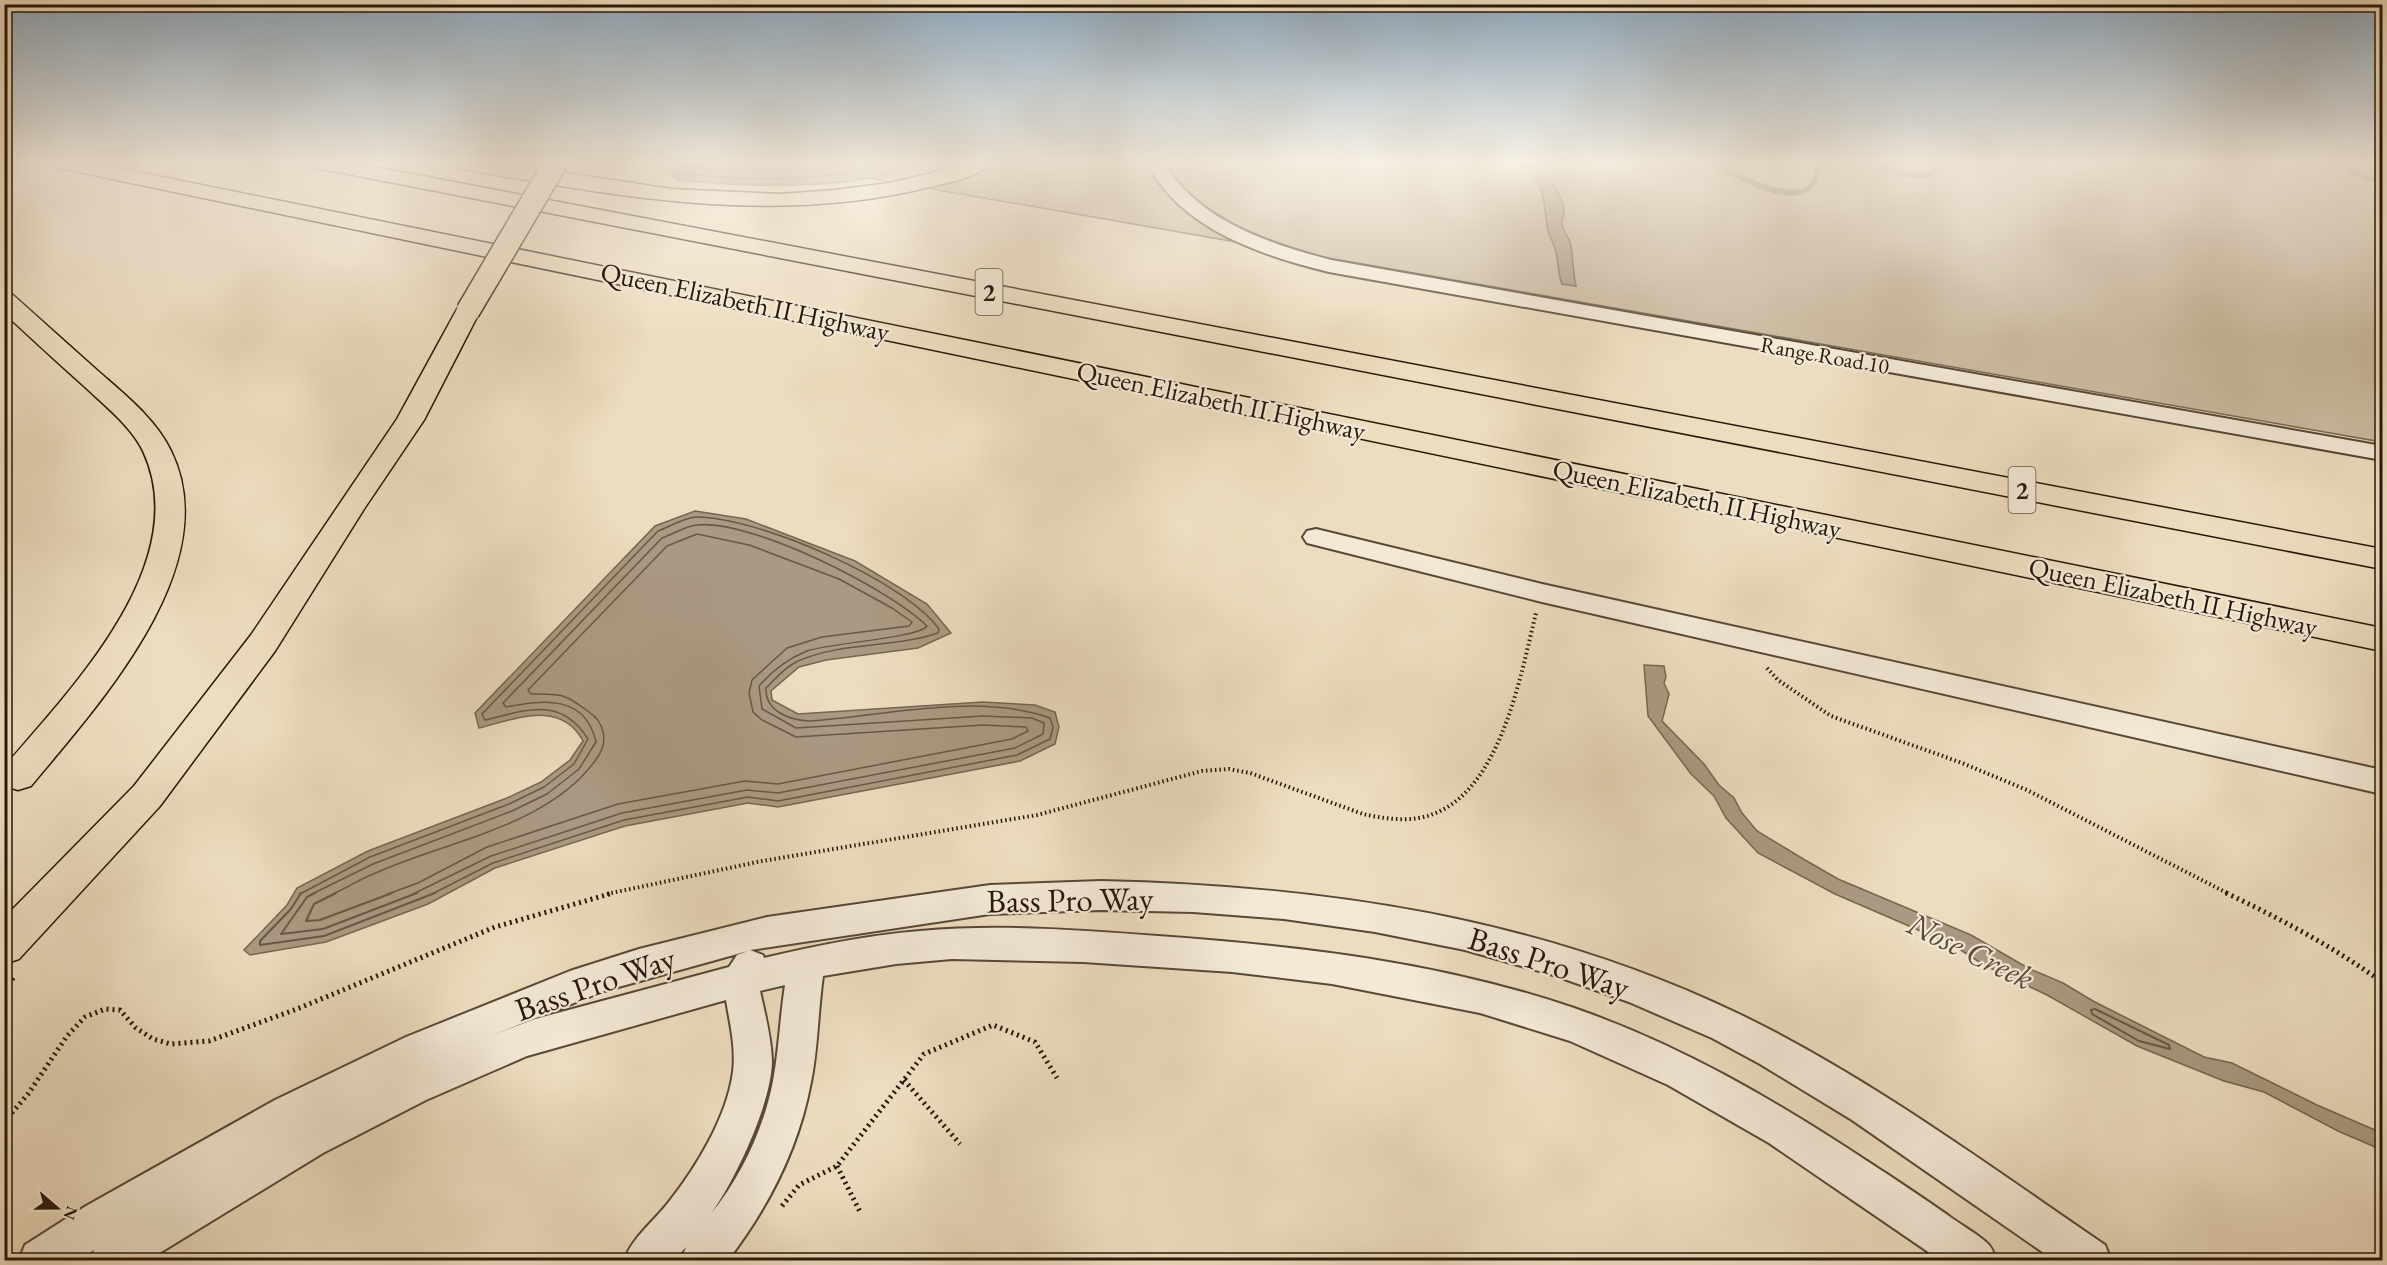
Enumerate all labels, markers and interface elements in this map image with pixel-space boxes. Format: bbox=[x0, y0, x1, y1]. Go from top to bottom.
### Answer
street label: Queen Elizabeth II Highway bbox=[597, 254, 893, 349]
road number: 2 bbox=[976, 269, 1002, 315]
street label: Range Road 10 bbox=[1758, 330, 1892, 381]
street label: Queen Elizabeth II Highway bbox=[1073, 353, 1369, 448]
street label: Queen Elizabeth II Highway bbox=[1549, 451, 1845, 546]
road number: 2 bbox=[2008, 467, 2036, 513]
street label: Queen Elizabeth II Highway bbox=[2025, 549, 2321, 644]
street label: Bass Pro Way bbox=[986, 877, 1154, 922]
water label: Nose Creek bbox=[1900, 901, 2041, 999]
street label: Bass Pro Way bbox=[1463, 916, 1635, 1009]
street label: Bass Pro Way bbox=[509, 936, 682, 1031]
north arrow bbox=[27, 1178, 87, 1238]
text: N bbox=[59, 1203, 83, 1223]

